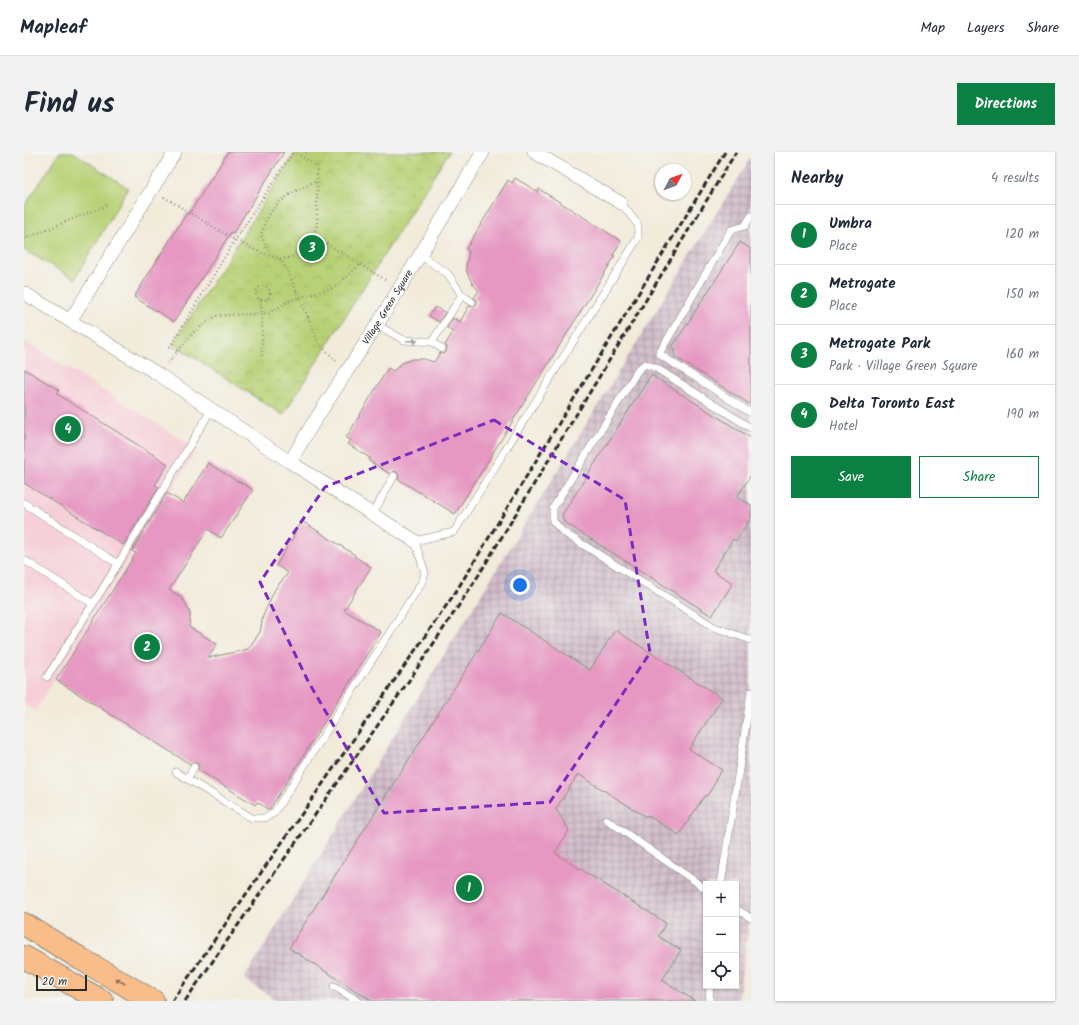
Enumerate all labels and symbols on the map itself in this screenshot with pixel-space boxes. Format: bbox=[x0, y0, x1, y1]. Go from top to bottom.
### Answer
north arrow bbox=[655, 164, 691, 200]
pin: 3 bbox=[299, 233, 325, 263]
street label: Village Green Square bbox=[358, 266, 417, 348]
one-way arrow bbox=[406, 337, 418, 344]
pin: 4 bbox=[55, 414, 81, 444]
your location bbox=[510, 575, 530, 595]
pin: 2 bbox=[134, 632, 160, 662]
pin: 1 bbox=[456, 873, 482, 903]
scale bar bbox=[36, 973, 87, 992]
one-way arrow bbox=[114, 978, 126, 985]

